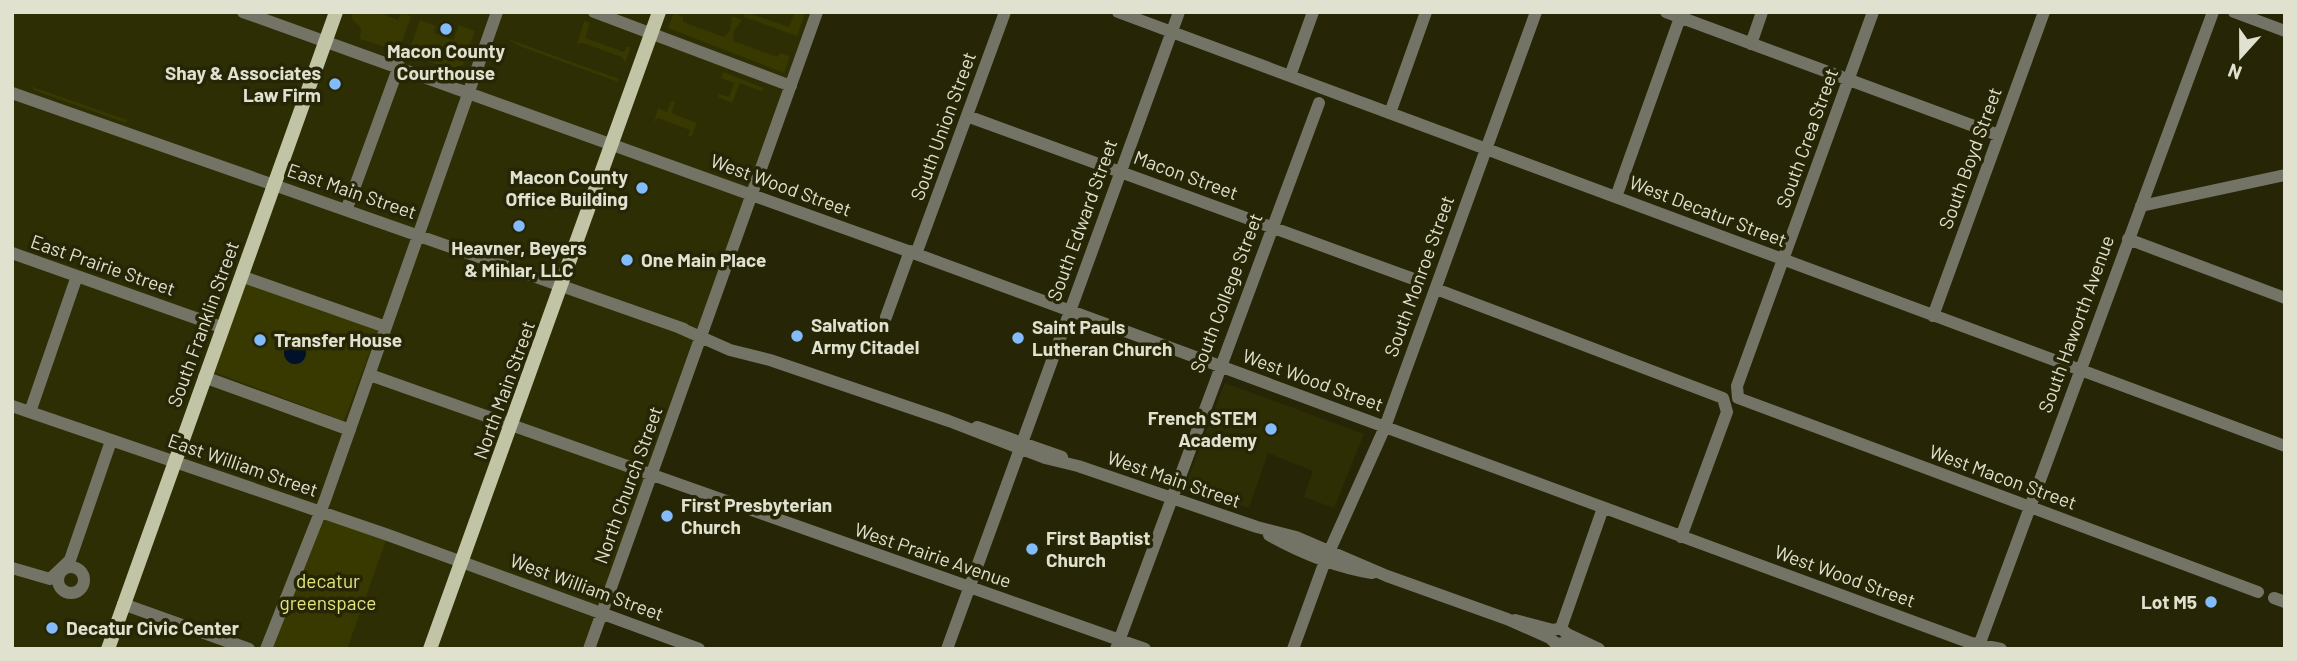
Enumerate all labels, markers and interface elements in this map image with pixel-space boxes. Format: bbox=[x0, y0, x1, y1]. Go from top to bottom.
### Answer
marker: Macon County Courthouse bbox=[438, 21, 454, 37]
north arrow bbox=[2206, 21, 2276, 91]
place label: Macon County Courthouse bbox=[387, 39, 505, 84]
street label: South Union Street bbox=[905, 48, 980, 203]
text: N bbox=[2225, 59, 2245, 85]
place label: Shay & Associates Law Firm bbox=[165, 61, 321, 106]
street label: South Crea Street bbox=[1771, 65, 1842, 211]
marker: Shay & Associates Law Firm bbox=[327, 76, 343, 92]
street label: South Boyd Street bbox=[1933, 84, 2006, 232]
street label: South Edward Street bbox=[1042, 136, 1121, 304]
street label: Macon Street bbox=[1131, 145, 1242, 204]
street label: West Wood Street bbox=[708, 148, 855, 221]
street label: East Main Street bbox=[285, 158, 420, 223]
place label: Macon County Office Building bbox=[505, 165, 628, 210]
street label: West Decatur Street bbox=[1626, 170, 1790, 251]
marker: Macon County Office Building bbox=[634, 180, 650, 196]
street label: South Monroe Street bbox=[1379, 192, 1458, 360]
street label: South College Street bbox=[1184, 210, 1267, 376]
marker: Heavner, Beyers & Mihlar, LLC bbox=[511, 218, 527, 234]
street label: East Prairie Street bbox=[28, 229, 178, 300]
street label: South Haworth Avenue bbox=[2033, 232, 2118, 416]
place label: Heavner, Beyers & Mihlar, LLC bbox=[451, 236, 587, 281]
street label: South Franklin Street bbox=[162, 238, 243, 410]
place label: One Main Place bbox=[641, 248, 766, 271]
marker: One Main Place bbox=[619, 252, 635, 268]
place label: Salvation Army Citadel bbox=[811, 313, 919, 358]
place label: Saint Pauls Lutheran Church bbox=[1032, 315, 1172, 360]
street label: North Main Street bbox=[468, 318, 539, 462]
place label: Transfer House bbox=[274, 328, 402, 351]
marker: Salvation Army Citadel bbox=[789, 328, 805, 344]
marker: Saint Pauls Lutheran Church bbox=[1010, 330, 1026, 346]
marker: Transfer House bbox=[252, 332, 268, 348]
street label: West Wood Street bbox=[1240, 343, 1387, 416]
street label: North Church Street bbox=[588, 403, 667, 567]
place label: French STEM Academy bbox=[1148, 406, 1257, 451]
marker: French STEM Academy bbox=[1263, 421, 1279, 437]
street label: East William Street bbox=[165, 428, 321, 501]
street label: West Macon Street bbox=[1926, 439, 2080, 514]
street label: West Main Street bbox=[1104, 445, 1244, 512]
place label: First Presbyterian Church bbox=[681, 493, 832, 538]
marker: First Presbyterian Church bbox=[659, 508, 675, 524]
street label: West Prairie Avenue bbox=[852, 517, 1015, 592]
place label: First Baptist Church bbox=[1046, 526, 1151, 571]
street label: West Wood Street bbox=[1772, 539, 1919, 612]
marker: First Baptist Church bbox=[1024, 541, 1040, 557]
street label: West William Street bbox=[507, 548, 667, 625]
park label: decatur greenspace bbox=[280, 569, 376, 614]
place label: Lot M5 bbox=[2141, 590, 2197, 613]
marker: Lot M5 bbox=[2203, 594, 2219, 610]
place label: Decatur Civic Center bbox=[66, 616, 240, 639]
marker: Decatur Civic Center bbox=[44, 620, 60, 636]

